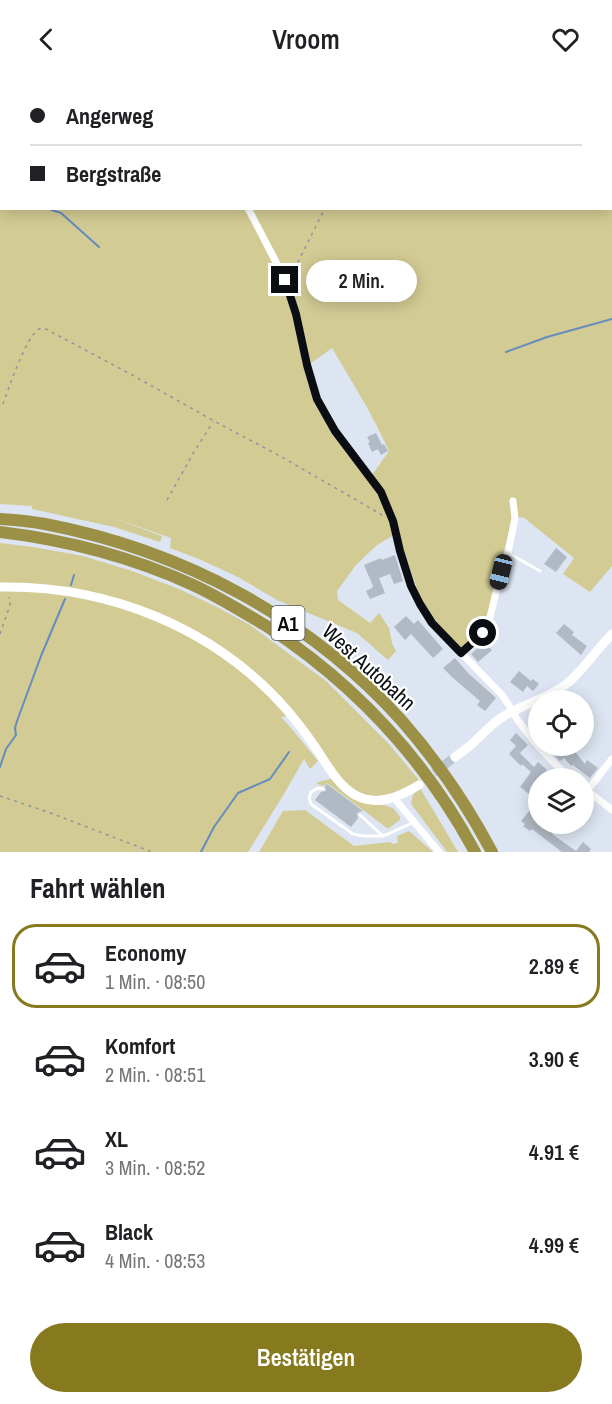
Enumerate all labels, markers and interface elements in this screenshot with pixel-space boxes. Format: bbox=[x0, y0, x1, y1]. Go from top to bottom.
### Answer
text: Vroom bbox=[272, 21, 340, 57]
icon: back bbox=[30, 23, 63, 56]
icon: heart bbox=[549, 23, 582, 56]
text: Angerweg bbox=[66, 101, 153, 131]
text: Bergstraße bbox=[66, 159, 161, 189]
callout: 2 Min. bbox=[306, 259, 417, 301]
route end bbox=[271, 266, 298, 293]
text: 2 Min. bbox=[338, 267, 385, 294]
car bbox=[488, 552, 514, 592]
road number: A1 bbox=[272, 606, 304, 640]
street label: West Autobahn bbox=[316, 617, 422, 717]
route start bbox=[469, 619, 496, 646]
map controls bbox=[528, 690, 594, 834]
button: locate bbox=[528, 690, 594, 756]
button: layers bbox=[528, 768, 594, 834]
text: Fahrt wählen bbox=[30, 870, 166, 906]
text: Economy bbox=[105, 938, 186, 968]
icon: car bbox=[33, 939, 87, 993]
text: 2.89 € bbox=[529, 951, 579, 981]
text: 1 Min. · 08:50 bbox=[105, 968, 205, 995]
text: Komfort bbox=[105, 1031, 175, 1061]
icon: car bbox=[33, 1032, 87, 1086]
text: 3.90 € bbox=[529, 1044, 579, 1074]
text: 2 Min. · 08:51 bbox=[105, 1061, 205, 1088]
text: XL bbox=[105, 1124, 128, 1154]
icon: car bbox=[33, 1125, 87, 1179]
text: 4.91 € bbox=[529, 1137, 579, 1167]
text: 3 Min. · 08:52 bbox=[105, 1154, 205, 1181]
text: Black bbox=[105, 1217, 153, 1247]
icon: car bbox=[33, 1218, 87, 1272]
text: 4.99 € bbox=[529, 1230, 579, 1260]
text: 4 Min. · 08:53 bbox=[105, 1247, 205, 1274]
button: Bestätigen bbox=[30, 1323, 582, 1392]

